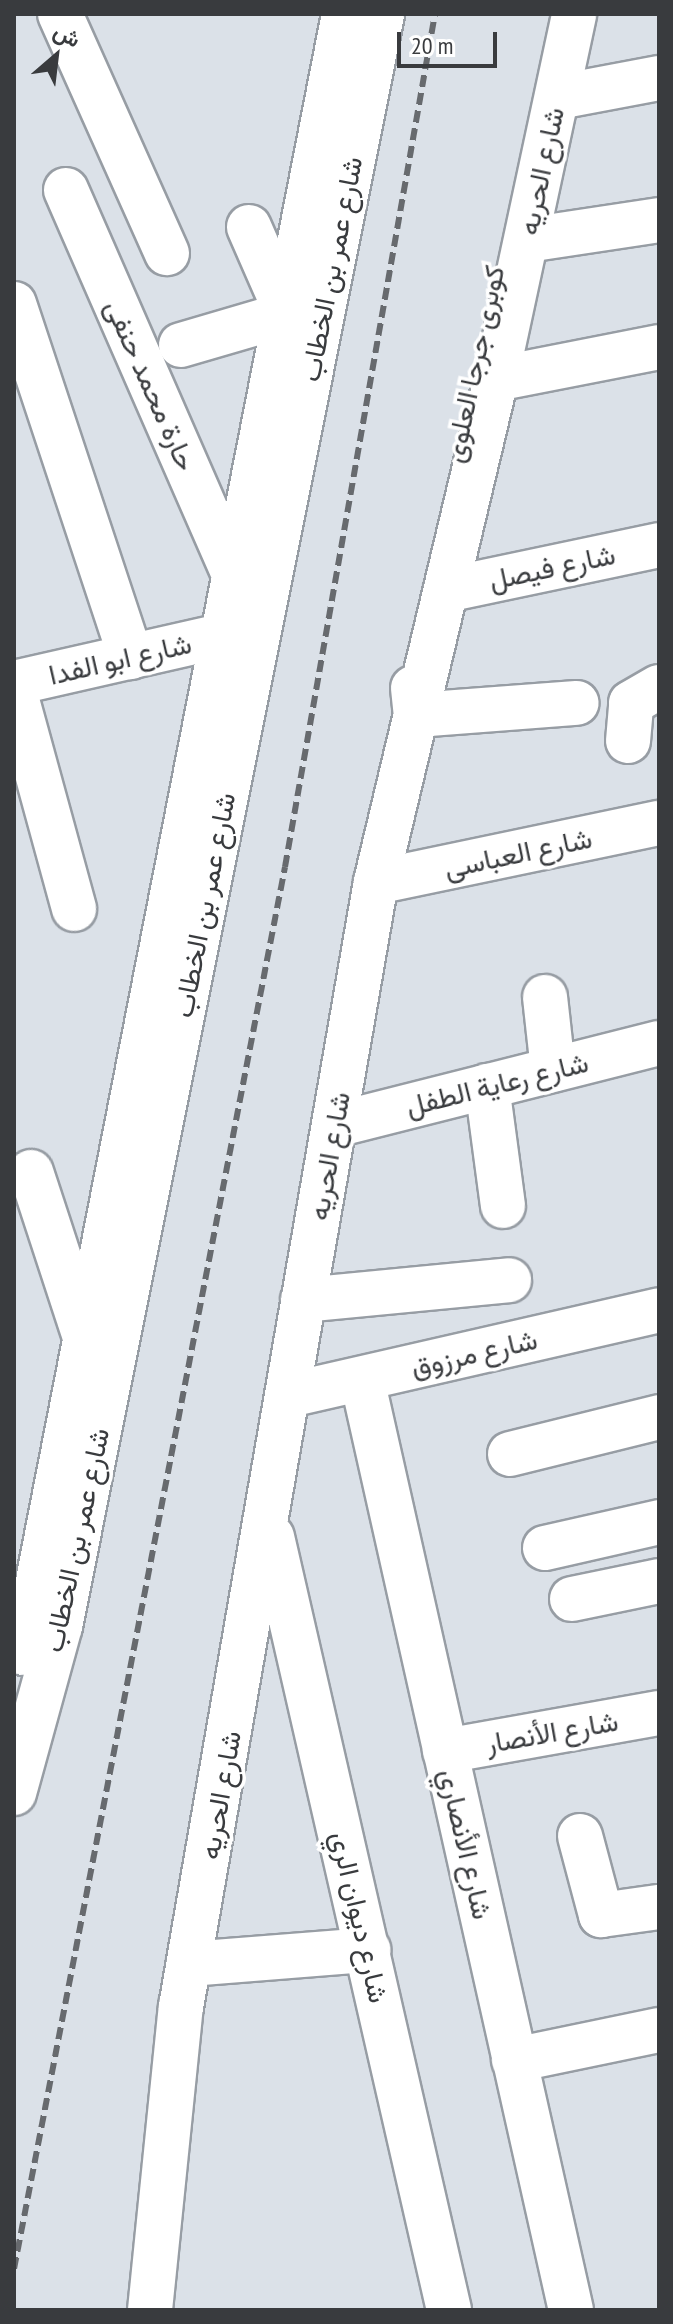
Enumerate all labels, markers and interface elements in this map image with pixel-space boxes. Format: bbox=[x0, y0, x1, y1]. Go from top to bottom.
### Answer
north arrow bbox=[16, 16, 96, 96]
text: ش bbox=[49, 16, 86, 53]
scale bar bbox=[401, 16, 501, 66]
text: 20 m bbox=[411, 30, 453, 61]
street label: شارع الحريه bbox=[511, 104, 571, 238]
street label: شارع عمر بن الخطاب bbox=[293, 154, 369, 384]
street label: كوبرى جرجا العلوى bbox=[437, 262, 511, 466]
street label: حارة محمد حنفى bbox=[98, 294, 204, 476]
street label: شارع فيصل bbox=[486, 537, 618, 597]
street label: شارع ابو الفدا bbox=[45, 626, 195, 692]
street label: شارع عمر بن الخطاب bbox=[166, 790, 242, 1020]
street label: شارع العباسى bbox=[441, 821, 595, 885]
street label: شارع رعاية الطفل bbox=[402, 1045, 592, 1123]
street label: شارع الحريه bbox=[301, 1089, 357, 1223]
street label: شارع مرزوق bbox=[408, 1322, 540, 1384]
street label: شارع عمر بن الخطاب bbox=[36, 1425, 116, 1655]
street label: شارع الأنصار bbox=[483, 1704, 621, 1760]
street label: شارع الحريه bbox=[192, 1728, 248, 1862]
street label: شارع الأنصاري bbox=[432, 1765, 500, 1923]
street label: شارع ديوان الري bbox=[324, 1828, 396, 2006]

